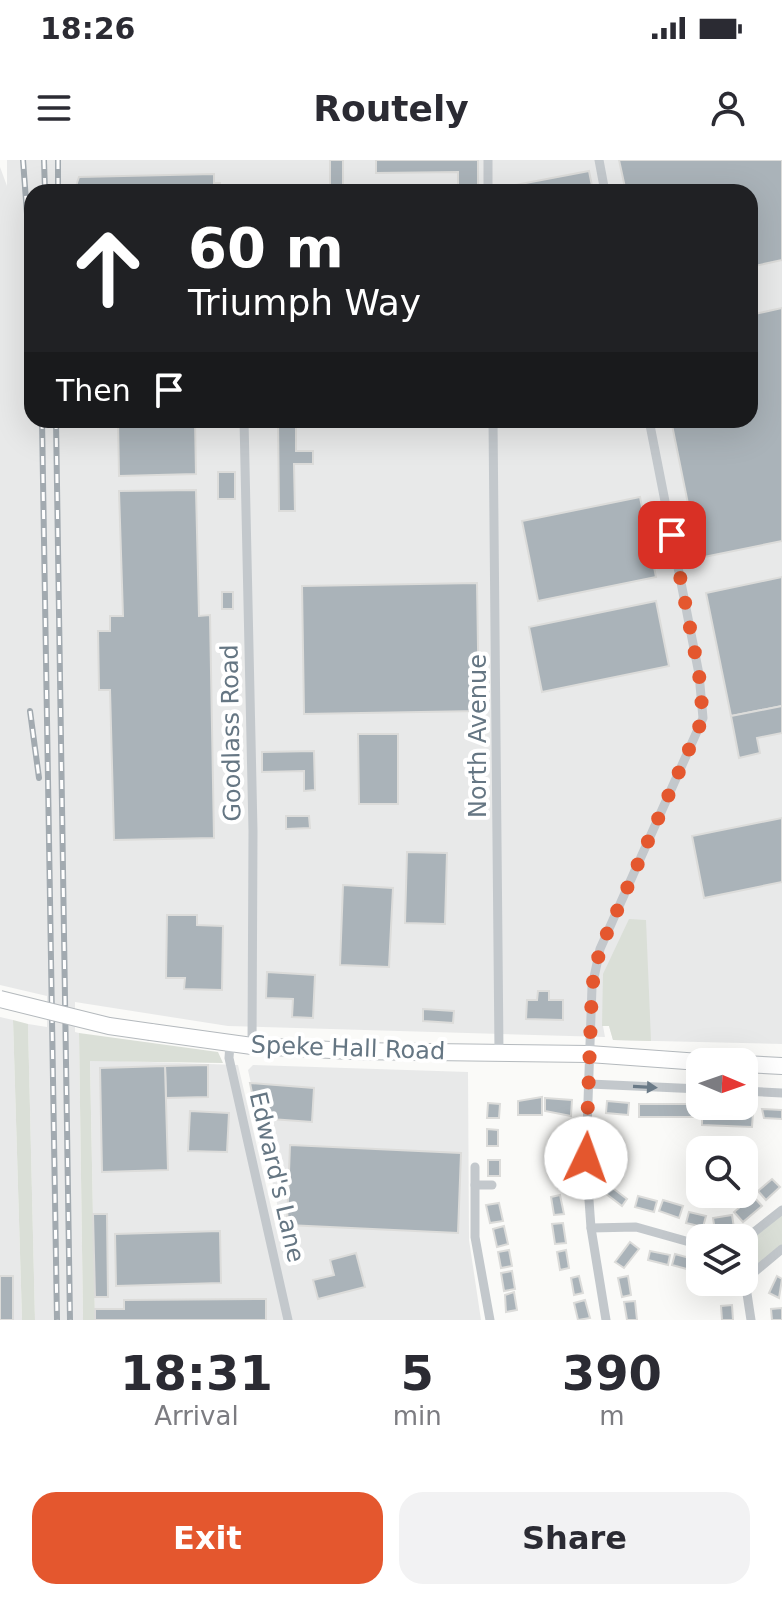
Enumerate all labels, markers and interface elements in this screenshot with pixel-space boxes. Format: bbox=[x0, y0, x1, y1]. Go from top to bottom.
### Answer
text: 18:26 bbox=[40, 11, 136, 46]
icon: menu bbox=[32, 86, 76, 130]
icon: person bbox=[706, 86, 750, 130]
text: Routely bbox=[313, 88, 469, 129]
text: 60 m bbox=[188, 215, 344, 280]
icon: ahead bbox=[56, 216, 160, 320]
text: Triumph Way bbox=[188, 282, 421, 323]
icon: arrive bbox=[147, 368, 191, 412]
text: Then bbox=[56, 373, 131, 408]
pin bbox=[638, 501, 706, 569]
icon: arrive bbox=[650, 513, 694, 557]
street label: Goodlass Road bbox=[215, 644, 247, 822]
street label: North Avenue bbox=[464, 654, 492, 818]
street label: Speke Hall Road bbox=[250, 1031, 446, 1065]
north arrow bbox=[686, 1048, 758, 1120]
map controls bbox=[686, 1048, 758, 1296]
one-way arrow bbox=[633, 1080, 658, 1093]
street label: Edward's Lane bbox=[244, 1089, 310, 1265]
position arrow bbox=[544, 1116, 628, 1200]
button: search bbox=[686, 1136, 758, 1208]
button: layers bbox=[686, 1224, 758, 1296]
text: 18:31 bbox=[120, 1345, 273, 1401]
text: 5 bbox=[401, 1345, 434, 1401]
text: 390 bbox=[562, 1345, 662, 1401]
text: Arrival bbox=[154, 1401, 239, 1431]
text: min bbox=[393, 1401, 442, 1431]
text: m bbox=[599, 1401, 625, 1431]
button: Exit bbox=[32, 1492, 383, 1584]
button: Share bbox=[399, 1492, 750, 1584]

